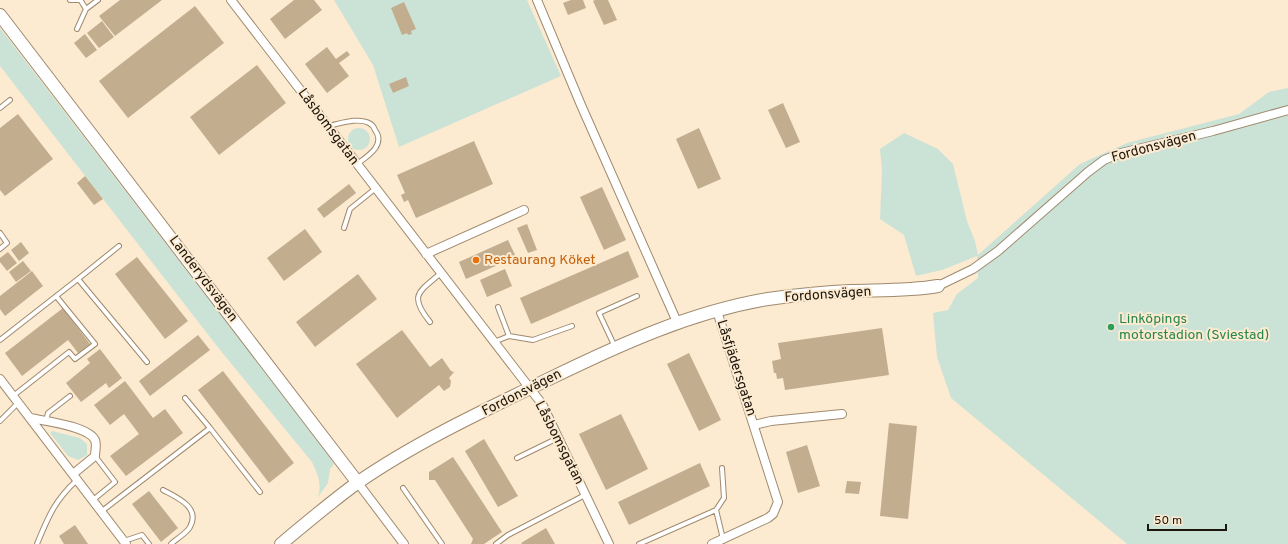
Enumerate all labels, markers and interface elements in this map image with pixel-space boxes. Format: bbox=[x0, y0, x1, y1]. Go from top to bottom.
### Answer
street label: Låsbomsgatan bbox=[294, 85, 362, 169]
street label: Fordonsvägen bbox=[1110, 128, 1198, 166]
street label: Landerydsvägen bbox=[165, 232, 241, 326]
place label: Restaurang Köket bbox=[484, 252, 596, 269]
marker: Restaurang Köket bbox=[471, 255, 481, 265]
street label: Fordonsvägen bbox=[784, 283, 872, 307]
place label: Linköpings motorstadion (Sviestad) bbox=[1119, 311, 1269, 344]
street label: Låsfjädersgatan bbox=[712, 318, 760, 418]
marker: Linköpings motorstadion (Sviestad) bbox=[1106, 322, 1116, 332]
street label: Fordonsvägen bbox=[479, 366, 565, 420]
street label: Låsbomsgatan bbox=[531, 398, 587, 488]
scale bar bbox=[1148, 506, 1226, 532]
text: 50 m bbox=[1154, 513, 1182, 529]

